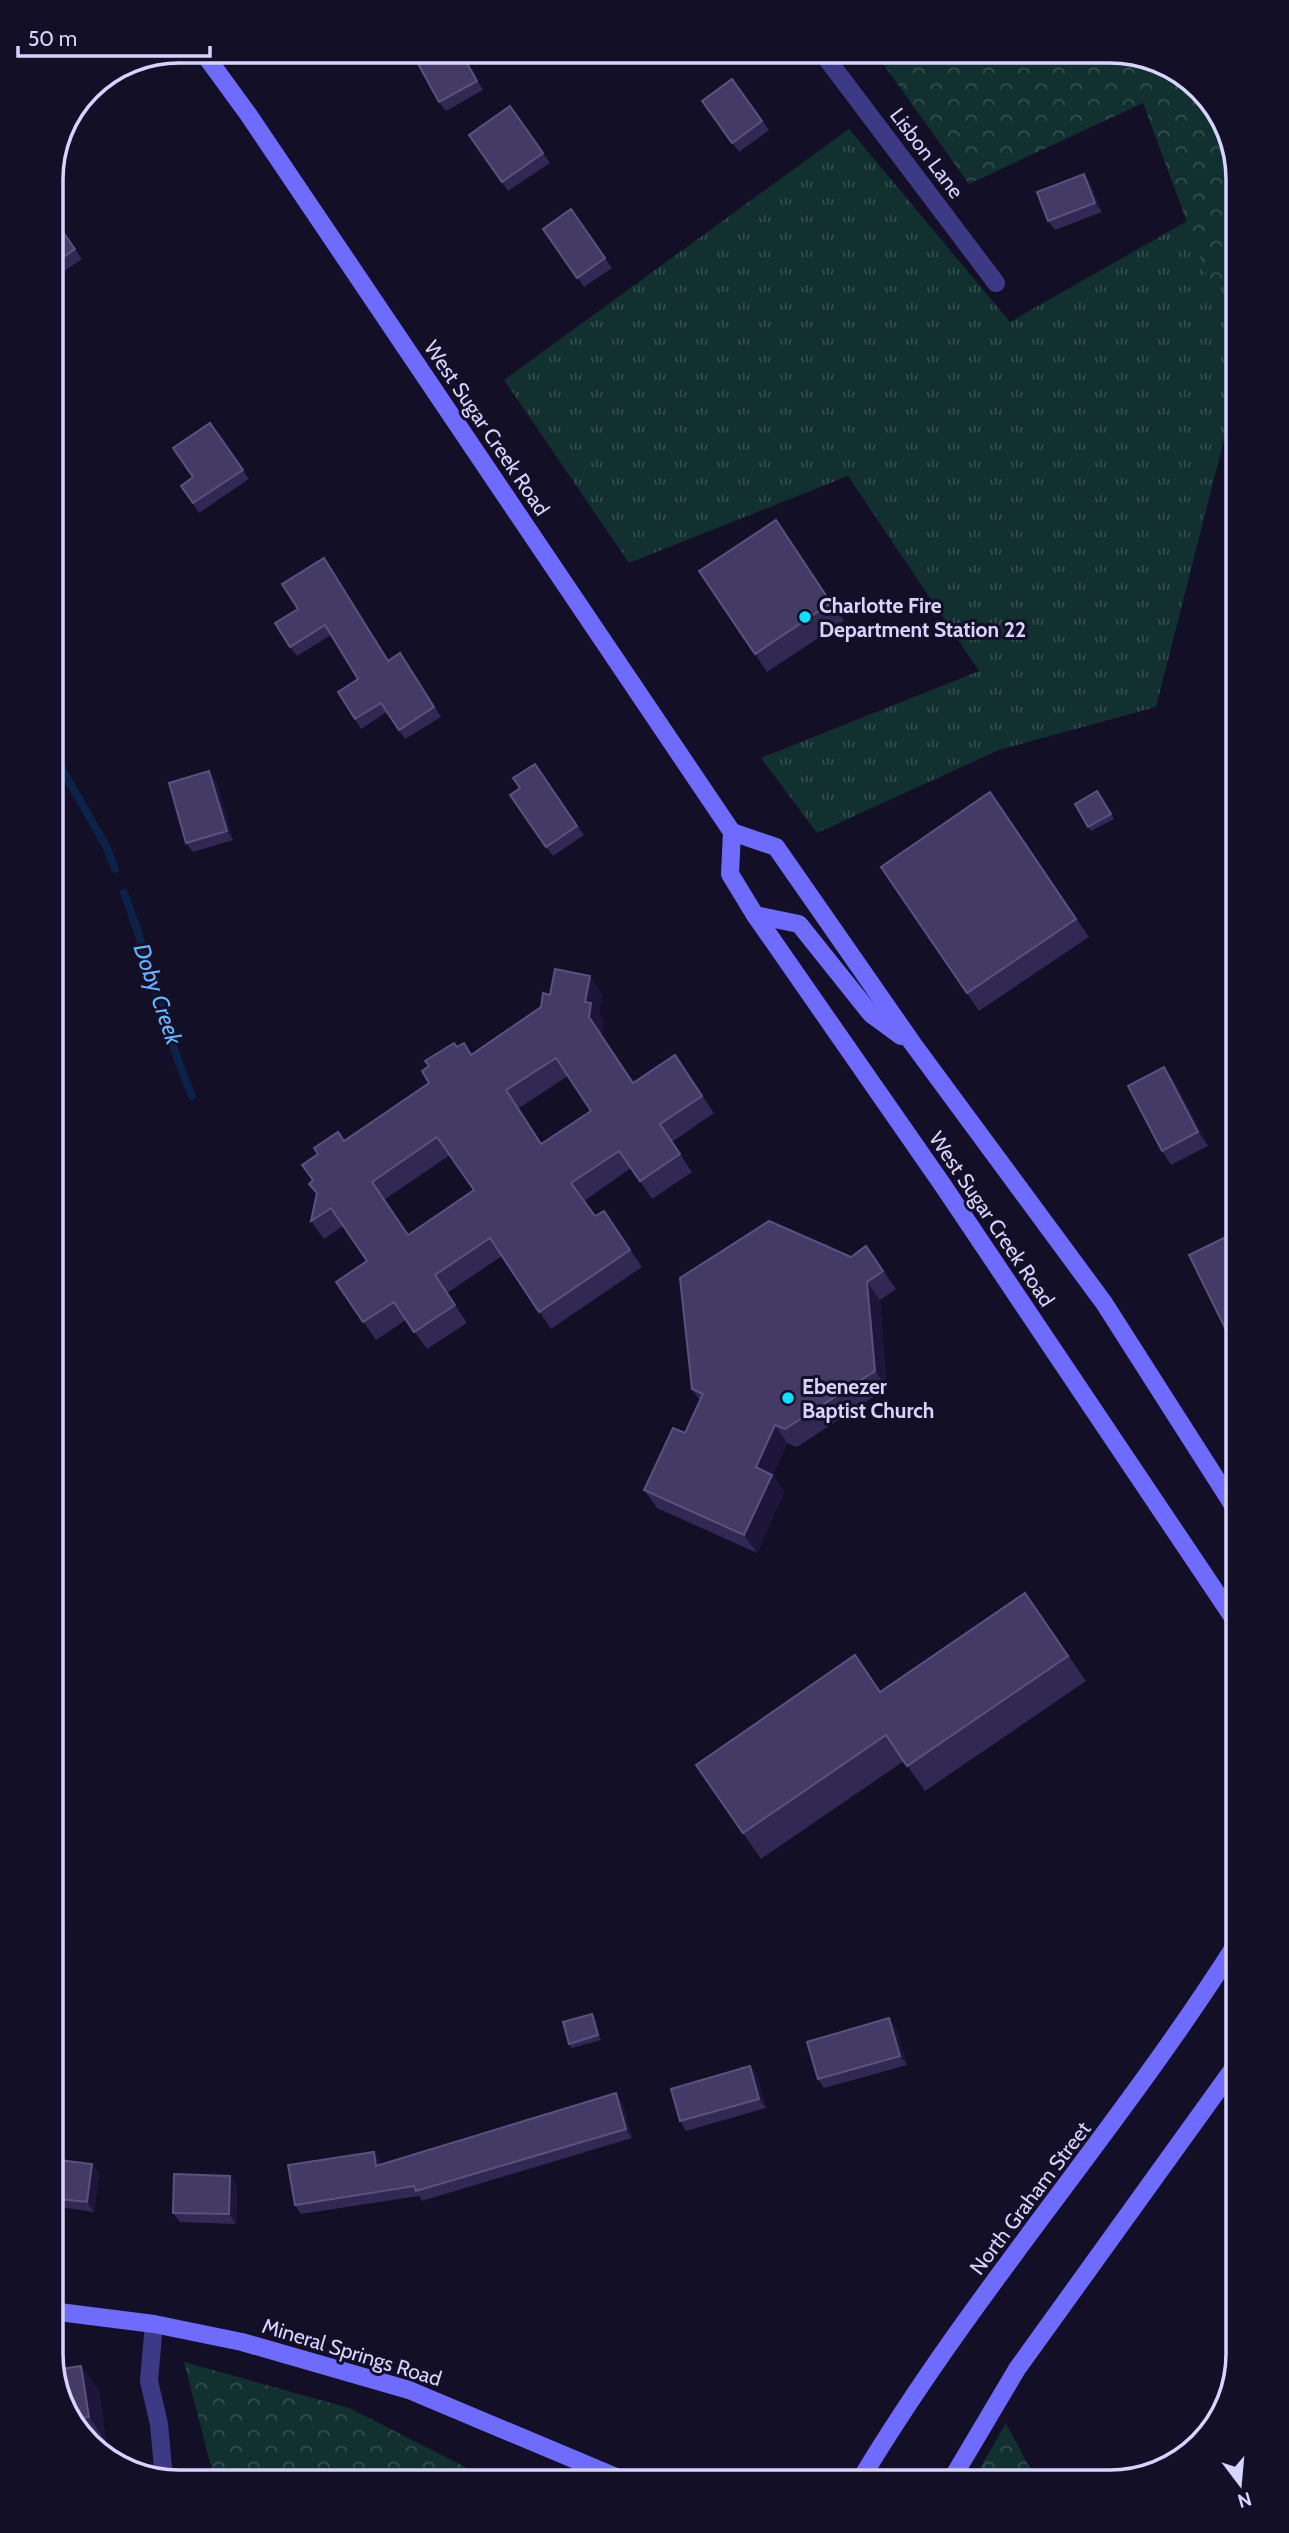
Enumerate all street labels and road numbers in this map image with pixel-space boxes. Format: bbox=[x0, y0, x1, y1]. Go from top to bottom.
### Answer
street label: Lisbon Lane bbox=[885, 103, 969, 203]
street label: West Sugar Creek Road bbox=[419, 336, 555, 520]
street label: West Sugar Creek Road bbox=[924, 1127, 1060, 1311]
street label: North Graham Street bbox=[964, 2117, 1096, 2279]
street label: Mineral Springs Road bbox=[259, 2313, 445, 2391]

